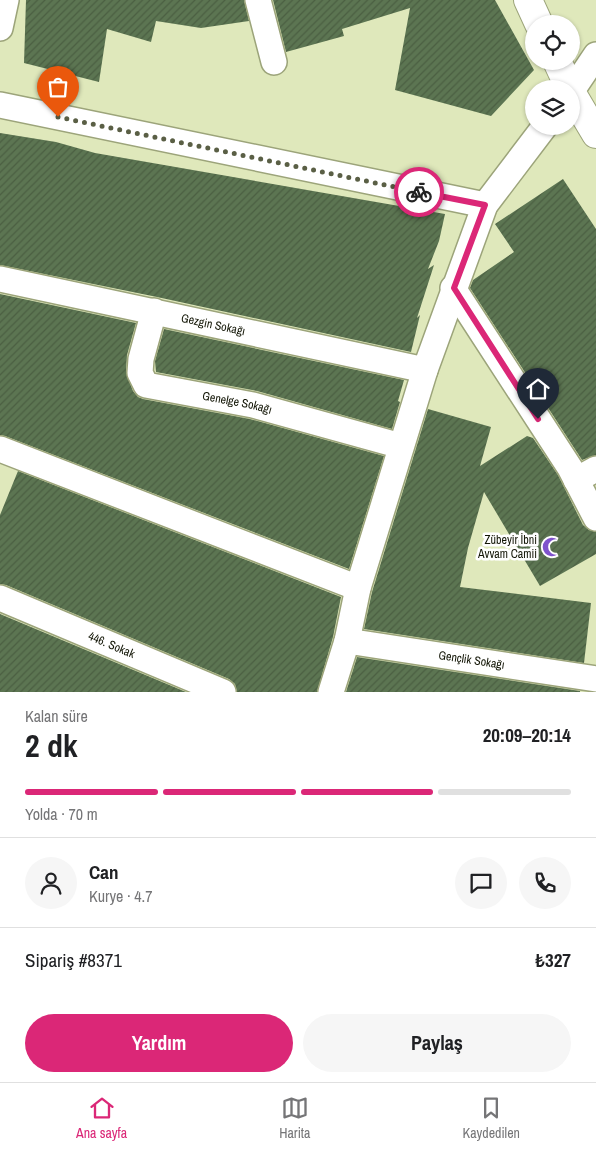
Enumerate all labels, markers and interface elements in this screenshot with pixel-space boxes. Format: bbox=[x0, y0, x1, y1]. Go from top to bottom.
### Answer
map controls bbox=[525, 15, 580, 135]
button: locate bbox=[525, 15, 580, 70]
pin bbox=[37, 66, 79, 117]
icon: bag bbox=[44, 73, 72, 101]
button: layers bbox=[525, 80, 580, 135]
courier bbox=[394, 167, 444, 217]
icon: bike bbox=[405, 178, 433, 206]
street label: Gezgin Sokağı bbox=[180, 310, 247, 339]
pin bbox=[517, 368, 559, 419]
icon: home bbox=[524, 375, 552, 403]
street label: Genelge Sokağı bbox=[201, 388, 274, 418]
place label: Zübeyir İbni Avvam Camii bbox=[477, 532, 537, 562]
mosque icon: Zübeyir İbni Avvam Camii bbox=[541, 536, 563, 558]
street label: 446. Sokak bbox=[86, 628, 137, 662]
street label: Gençlik Sokağı bbox=[437, 647, 506, 673]
text: Kalan süre bbox=[25, 705, 88, 727]
text: 20:09–20:14 bbox=[483, 722, 571, 748]
text: 2 dk bbox=[25, 724, 78, 767]
text: Yolda · 70 m bbox=[25, 803, 98, 825]
button: person bbox=[25, 857, 77, 909]
button: chat bbox=[455, 857, 507, 909]
button: phone bbox=[519, 857, 571, 909]
text: Can bbox=[89, 859, 118, 885]
text: Kurye · 4.7 bbox=[89, 885, 152, 907]
text: Sipariş #8371 bbox=[25, 947, 122, 973]
text: ₺327 bbox=[535, 947, 571, 973]
button: Yardım bbox=[25, 1014, 293, 1072]
button: Paylaş bbox=[303, 1014, 571, 1072]
tab: Ana sayfa bbox=[76, 1094, 127, 1142]
tab: Harita bbox=[279, 1094, 310, 1142]
tab: Kaydedilen bbox=[462, 1094, 520, 1142]

